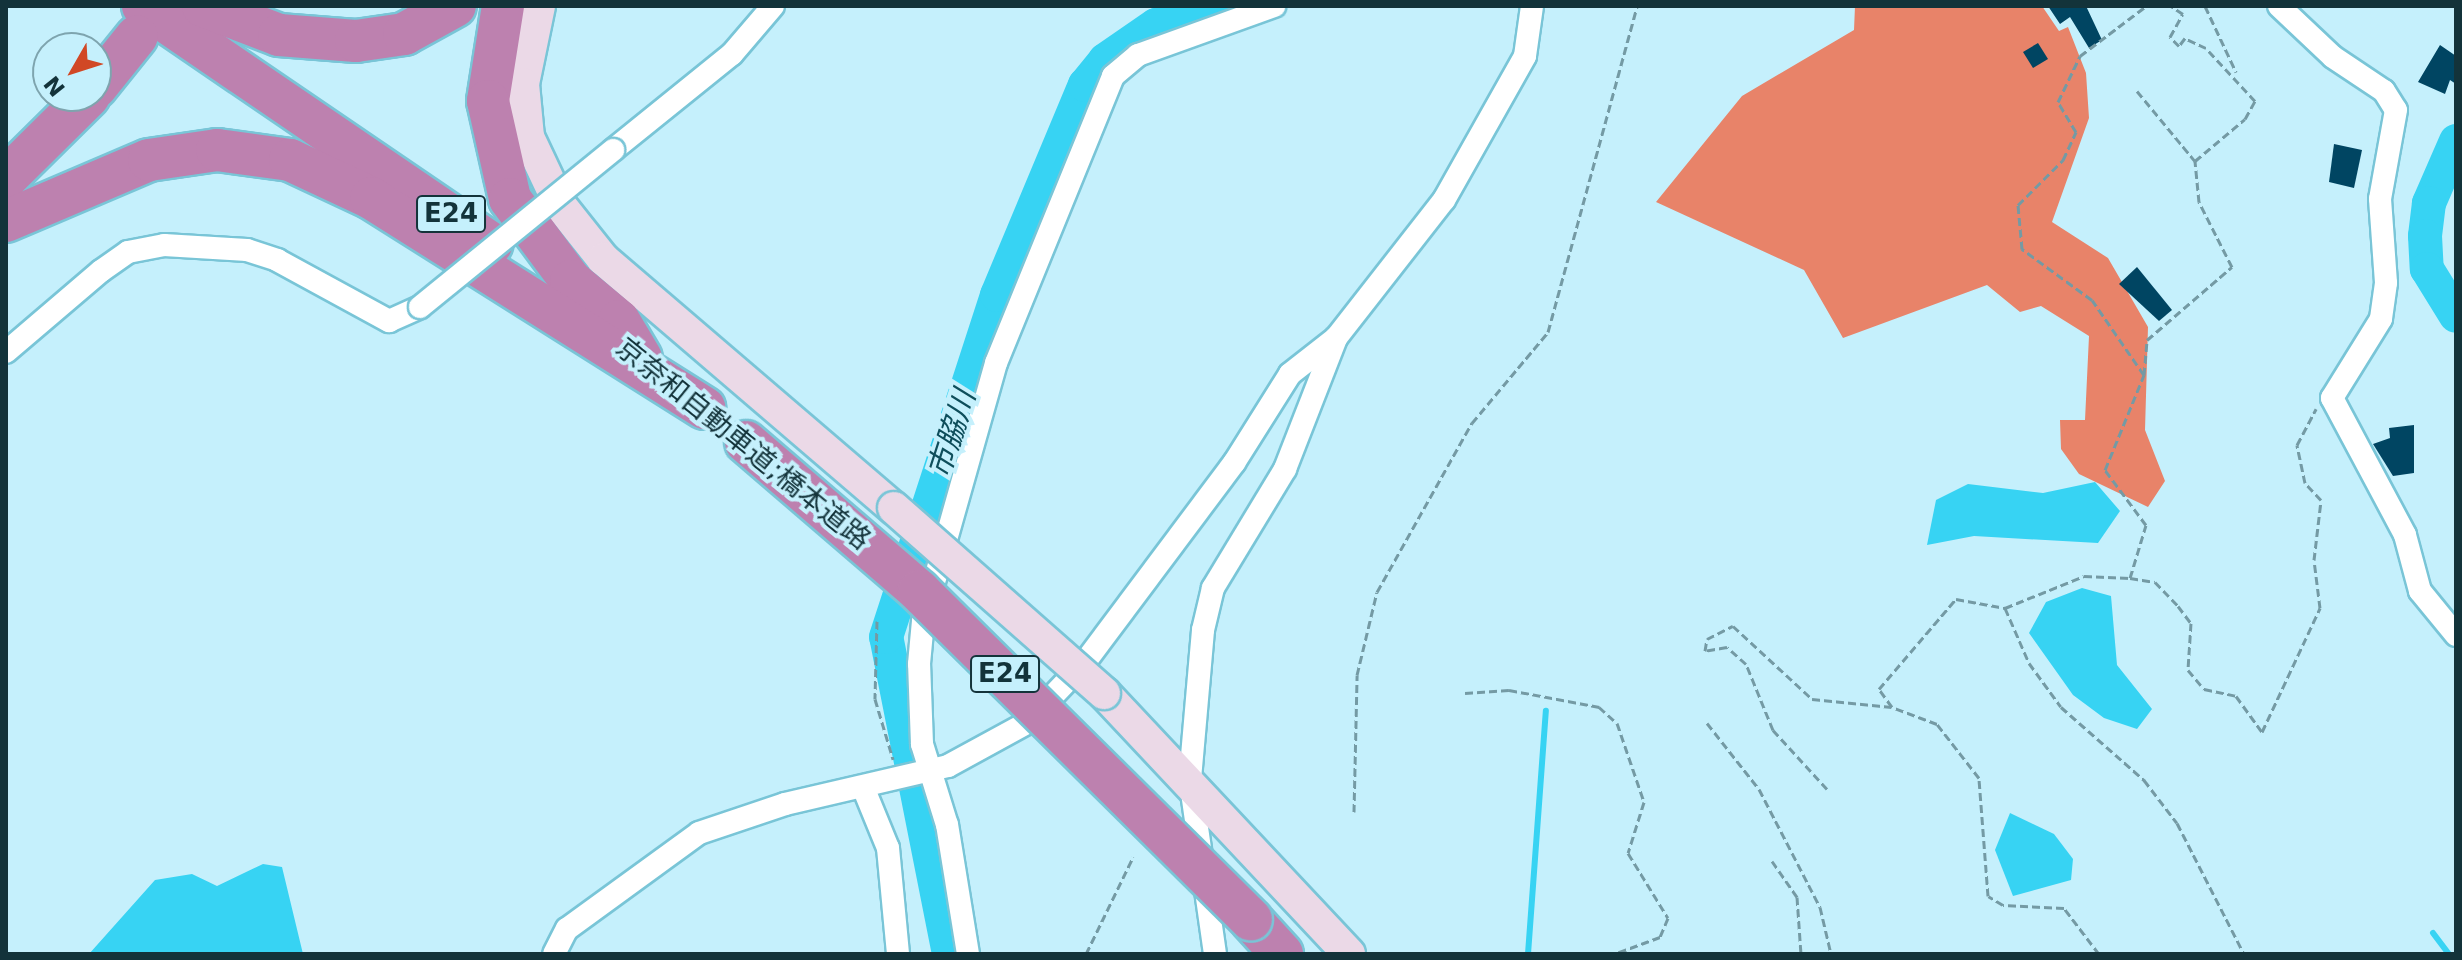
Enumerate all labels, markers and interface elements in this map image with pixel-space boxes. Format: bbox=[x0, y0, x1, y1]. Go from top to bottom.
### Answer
north arrow bbox=[32, 32, 112, 112]
text: N bbox=[39, 71, 70, 101]
road number: E24 bbox=[415, 192, 487, 236]
street label: 京奈和自動車道;橋本道路 bbox=[609, 331, 877, 557]
water label: 市脇川 bbox=[921, 386, 983, 482]
road number: E24 bbox=[969, 652, 1041, 696]

